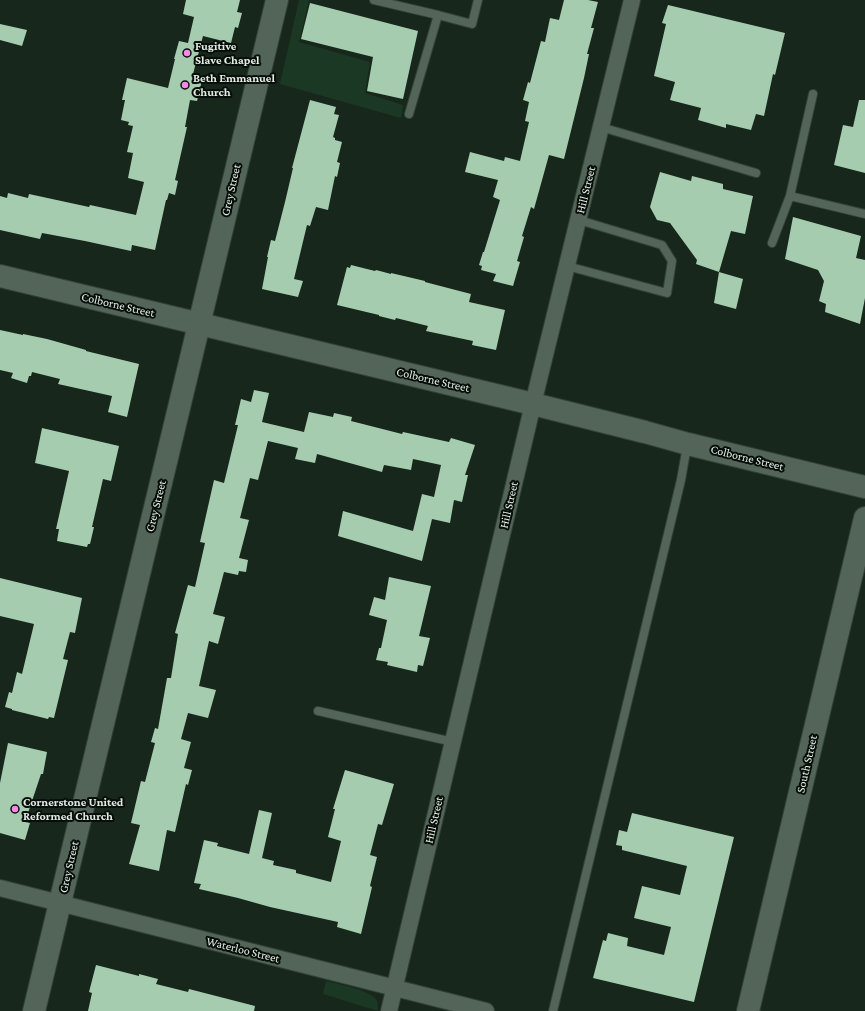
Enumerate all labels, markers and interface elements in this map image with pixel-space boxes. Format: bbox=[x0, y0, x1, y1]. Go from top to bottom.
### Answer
place label: Fugitive Slave Chapel bbox=[195, 39, 260, 67]
marker: Fugitive Slave Chapel bbox=[182, 48, 192, 58]
place label: Beth Emmanuel Church bbox=[193, 71, 275, 99]
marker: Beth Emmanuel Church bbox=[180, 80, 190, 90]
street label: Grey Street bbox=[218, 163, 244, 217]
street label: Hill Street bbox=[573, 165, 599, 215]
street label: Colborne Street bbox=[80, 290, 156, 320]
street label: Colborne Street bbox=[395, 365, 471, 395]
street label: Colborne Street bbox=[709, 442, 785, 474]
street label: Grey Street bbox=[143, 479, 169, 533]
street label: Hill Street bbox=[497, 480, 521, 530]
street label: South Street bbox=[793, 734, 821, 794]
place label: Cornerstone United Reformed Church bbox=[23, 795, 123, 823]
street label: Hill Street bbox=[422, 795, 446, 845]
marker: Cornerstone United Reformed Church bbox=[10, 804, 20, 814]
street label: Grey Street bbox=[56, 840, 82, 894]
street label: Waterloo Street bbox=[205, 934, 281, 966]

